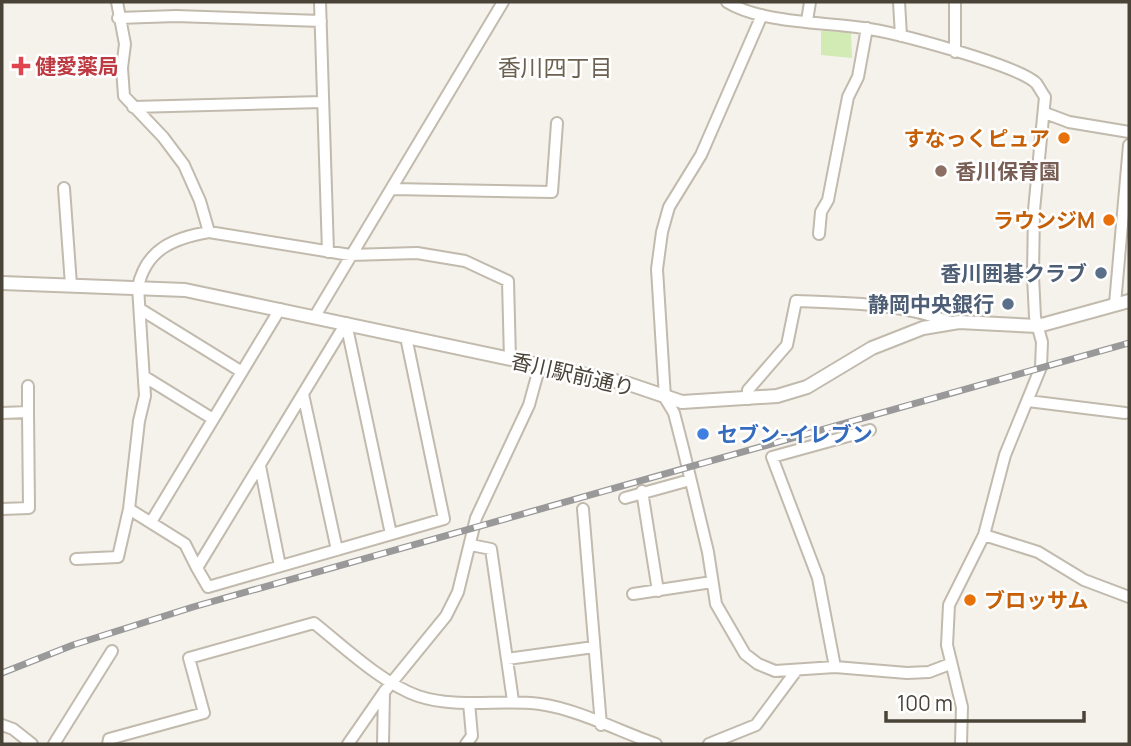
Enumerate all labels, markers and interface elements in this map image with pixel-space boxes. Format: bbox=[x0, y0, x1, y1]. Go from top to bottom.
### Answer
district label: 香川四丁目 bbox=[498, 51, 613, 83]
place label: 健愛薬局 bbox=[35, 52, 119, 80]
marker: 健愛薬局 bbox=[13, 58, 29, 74]
place label: すなっくピュア bbox=[903, 124, 1050, 152]
marker: すなっくピュア bbox=[1056, 130, 1072, 146]
place label: 香川保育園 bbox=[955, 157, 1060, 185]
marker: 香川保育園 bbox=[933, 163, 949, 179]
place label: ラウンジM bbox=[993, 206, 1095, 234]
marker: ラウンジM bbox=[1101, 212, 1117, 228]
place label: 香川囲碁クラブ bbox=[940, 259, 1087, 287]
marker: 香川囲碁クラブ bbox=[1093, 265, 1109, 281]
place label: 静岡中央銀行 bbox=[868, 290, 994, 318]
marker: 静岡中央銀行 bbox=[1000, 296, 1016, 312]
street label: 香川駅前通り bbox=[508, 346, 638, 402]
place label: セブン-イレブン bbox=[717, 420, 873, 448]
marker: セブン-イレブン bbox=[695, 426, 711, 442]
place label: ブロッサム bbox=[984, 586, 1089, 614]
marker: ブロッサム bbox=[962, 592, 978, 608]
scale bar bbox=[886, 680, 1084, 724]
text: 100 m bbox=[897, 689, 953, 717]

